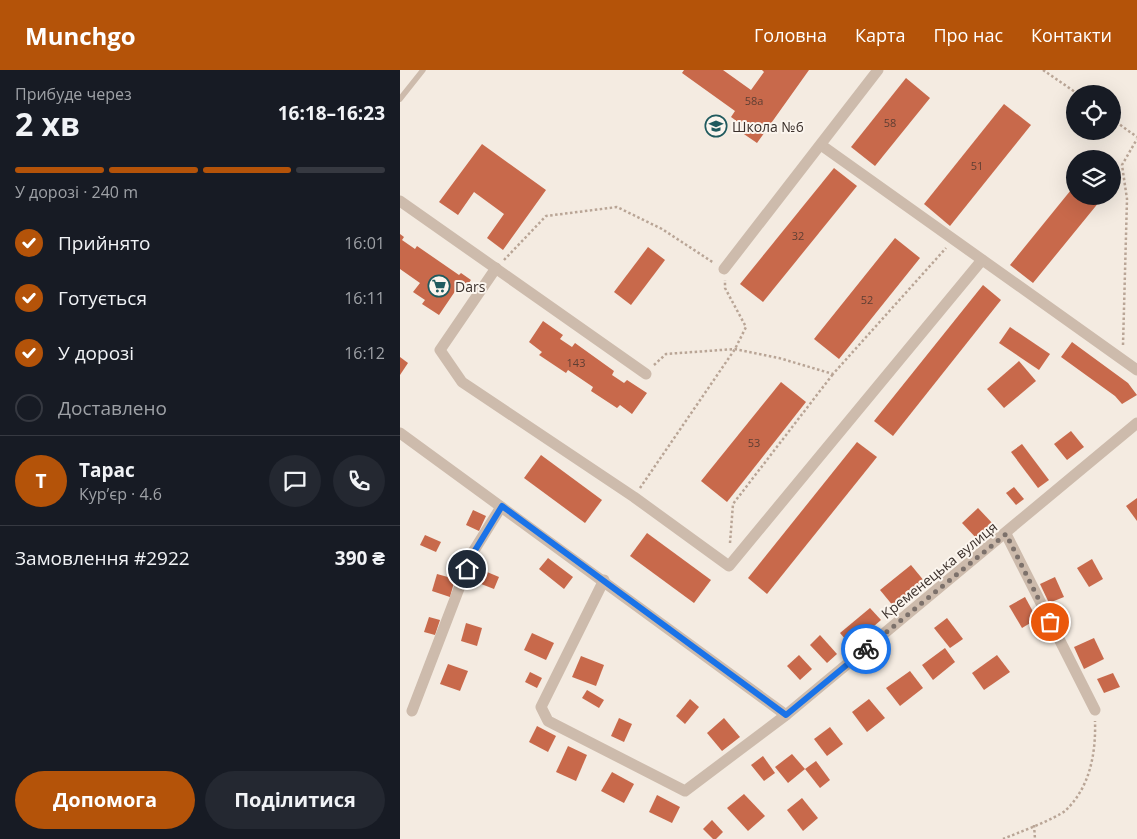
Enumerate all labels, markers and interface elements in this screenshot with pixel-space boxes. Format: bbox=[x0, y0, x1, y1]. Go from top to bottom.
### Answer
text: Munchgo bbox=[25, 19, 136, 52]
text: Головна bbox=[754, 23, 827, 47]
text: Карта bbox=[855, 23, 905, 47]
text: Про нас bbox=[933, 23, 1003, 47]
text: Контакти bbox=[1031, 23, 1112, 47]
text: Прибуде через bbox=[15, 83, 132, 105]
map controls bbox=[1066, 85, 1121, 205]
button: locate bbox=[1066, 85, 1121, 140]
house number: 58а bbox=[745, 93, 763, 108]
text: 16:18–16:23 bbox=[278, 100, 385, 126]
text: 2 хв bbox=[15, 102, 80, 145]
school or university icon: Школа №6 bbox=[704, 114, 728, 138]
house number: 58 bbox=[884, 115, 896, 130]
place label: Школа №6 bbox=[732, 117, 804, 136]
button: layers bbox=[1066, 150, 1121, 205]
house number: 51 bbox=[971, 158, 983, 173]
text: У дорозі · 240 m bbox=[15, 181, 138, 203]
house number: 32 bbox=[792, 228, 804, 243]
icon: check bbox=[15, 229, 43, 257]
text: Прийнято bbox=[58, 230, 151, 256]
text: 16:01 bbox=[344, 232, 385, 254]
supermarket icon: Dars bbox=[427, 274, 451, 298]
place label: Dars bbox=[455, 277, 486, 296]
icon: check bbox=[15, 284, 43, 312]
text: Готується bbox=[58, 285, 147, 311]
text: 16:11 bbox=[344, 287, 385, 309]
house number: 52 bbox=[861, 292, 873, 307]
icon: check bbox=[15, 339, 43, 367]
text: У дорозі bbox=[58, 340, 134, 366]
text: 16:12 bbox=[344, 342, 385, 364]
house number: 143 bbox=[567, 355, 585, 370]
text: Доставлено bbox=[58, 395, 167, 421]
house number: 53 bbox=[748, 435, 760, 450]
button: chat bbox=[269, 455, 321, 507]
button: phone bbox=[333, 455, 385, 507]
text: Тарас bbox=[79, 457, 135, 483]
text: Т bbox=[35, 468, 47, 494]
text: Кур’єр · 4.6 bbox=[79, 483, 162, 505]
street label: Кременецька вулиця bbox=[877, 517, 1001, 623]
text: Замовлення #2922 bbox=[15, 545, 190, 571]
text: 390 ₴ bbox=[335, 545, 385, 571]
pin bbox=[446, 548, 488, 590]
icon: home bbox=[453, 555, 481, 583]
pin bbox=[1029, 601, 1071, 643]
icon: bag bbox=[1036, 608, 1064, 636]
courier bbox=[841, 624, 891, 674]
icon: bike bbox=[852, 635, 880, 663]
button: Допомога bbox=[15, 771, 195, 829]
button: Поділитися bbox=[205, 771, 385, 829]

